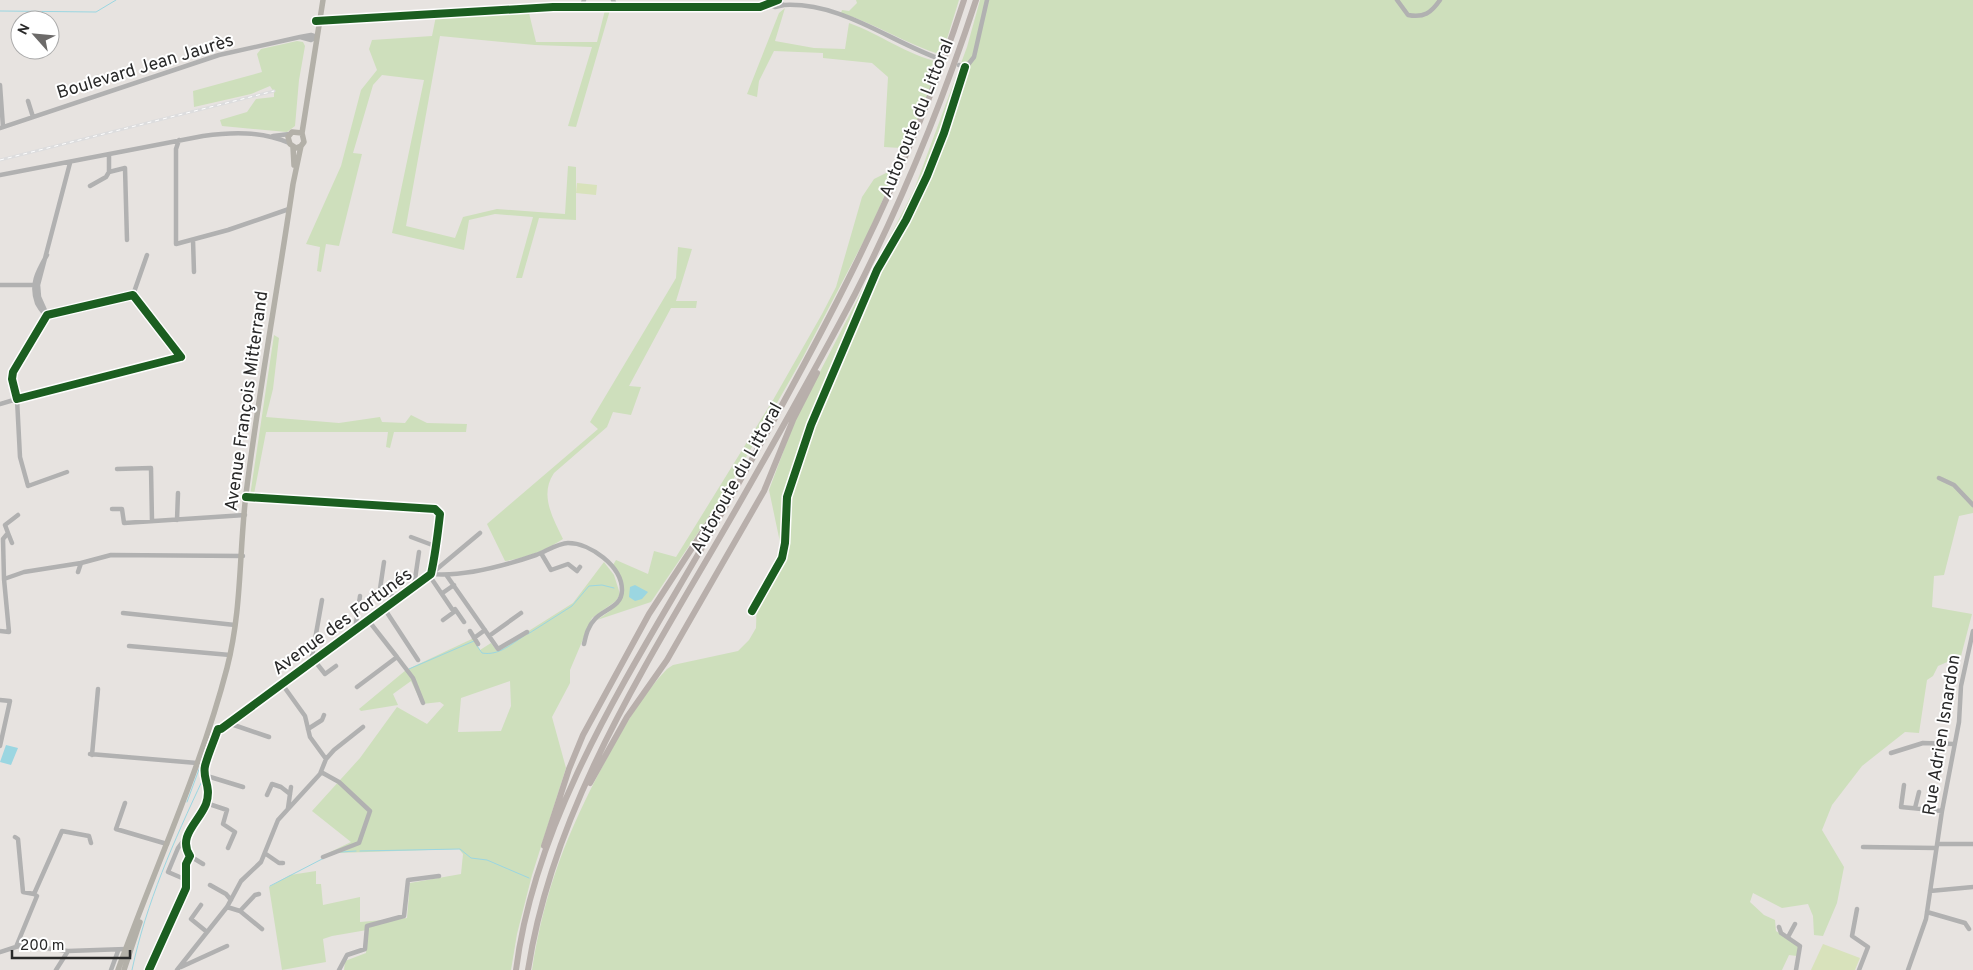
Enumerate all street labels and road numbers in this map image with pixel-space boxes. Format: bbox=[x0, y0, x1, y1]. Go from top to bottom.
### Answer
street label: Boulevard Jean Jaurès bbox=[54, 30, 237, 105]
street label: Autoroute du Littoral bbox=[875, 36, 960, 201]
street label: Avenue François Mitterrand bbox=[221, 290, 274, 513]
street label: Autoroute du Littoral bbox=[686, 399, 788, 558]
street label: Avenue des Fortunés bbox=[268, 564, 417, 681]
street label: Rue Adrien Isnardon bbox=[1918, 653, 1967, 817]

